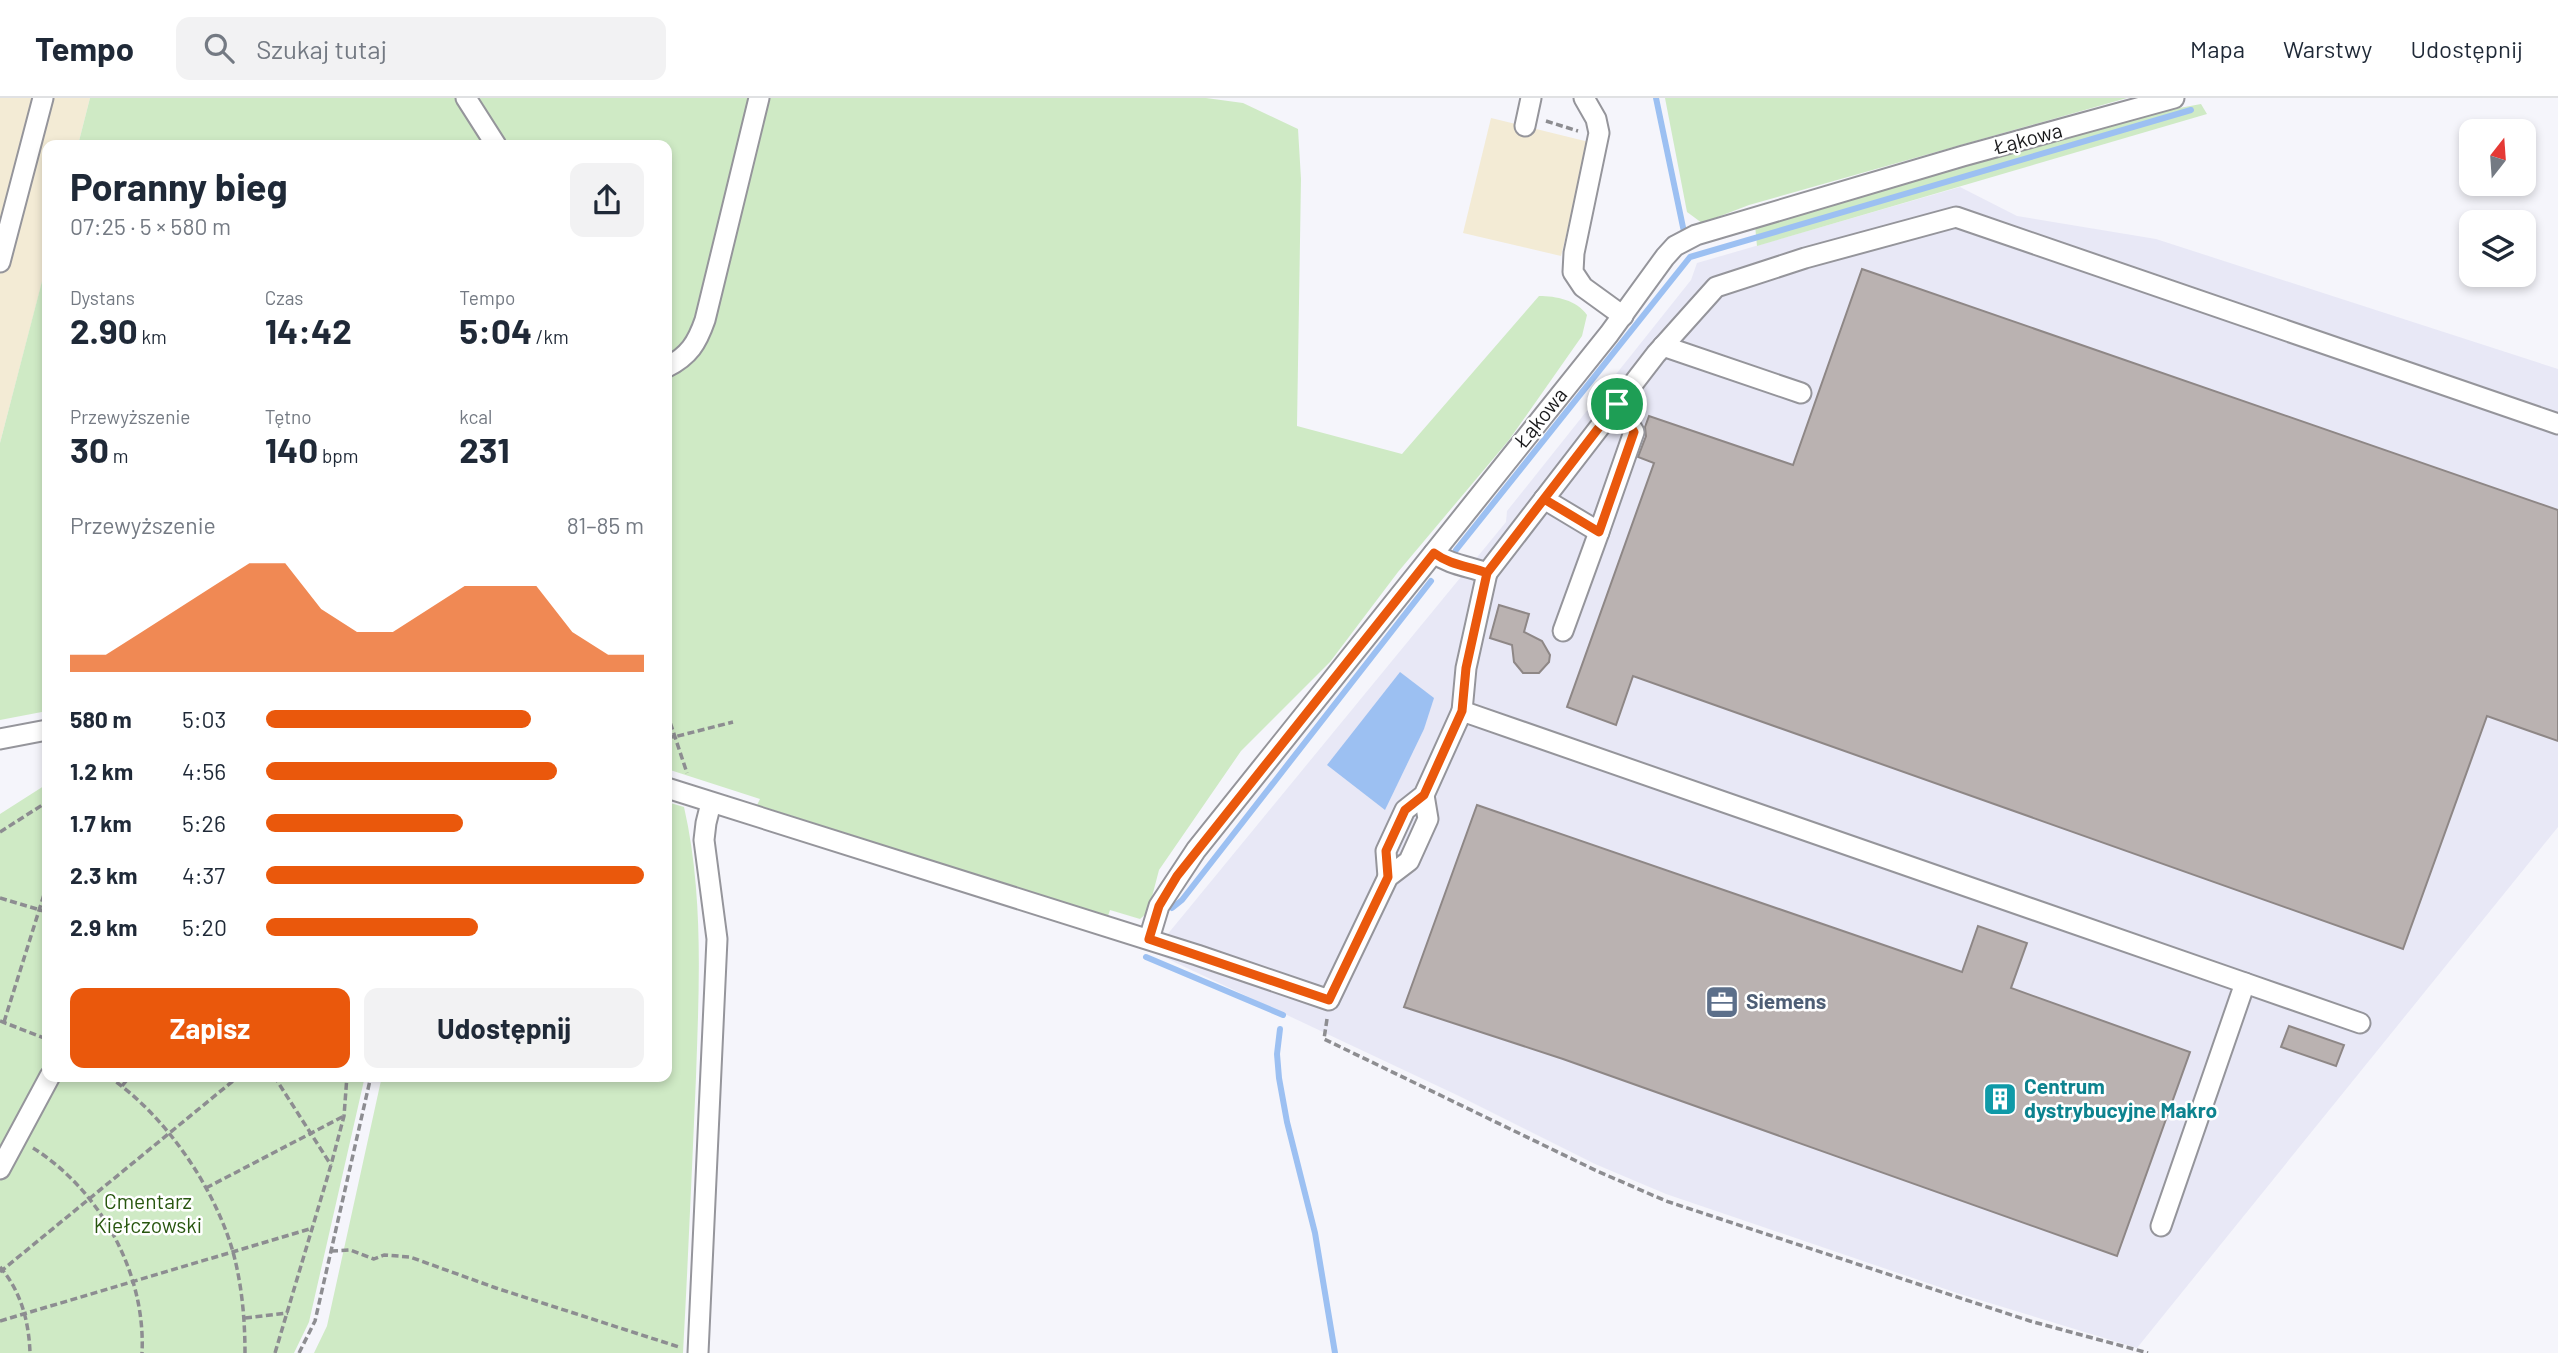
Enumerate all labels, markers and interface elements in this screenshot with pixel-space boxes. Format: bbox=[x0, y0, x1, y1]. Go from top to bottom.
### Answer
search box bbox=[176, 17, 666, 80]
text: Tempo bbox=[35, 28, 134, 68]
icon: search bbox=[200, 29, 238, 67]
text: Szukaj tutaj bbox=[256, 33, 387, 64]
text: Mapa bbox=[2190, 34, 2245, 63]
text: Warstwy bbox=[2283, 34, 2372, 63]
text: Udostępnij bbox=[2410, 34, 2523, 63]
street label: Łąkowa bbox=[1990, 116, 2065, 159]
north arrow bbox=[2459, 119, 2536, 196]
map controls bbox=[2459, 119, 2536, 287]
text: Poranny bieg bbox=[70, 163, 288, 209]
button: share bbox=[570, 163, 644, 237]
button: layers bbox=[2459, 210, 2536, 287]
text: 07:25 · 5 × 580 m bbox=[70, 212, 231, 240]
text: Dystans bbox=[70, 286, 135, 309]
text: Czas bbox=[265, 286, 304, 309]
text: Tempo bbox=[459, 286, 515, 309]
text: 2.90 bbox=[70, 309, 138, 351]
text: 14:42 bbox=[265, 309, 352, 351]
text: 5:04 bbox=[459, 309, 532, 351]
text: km bbox=[138, 325, 167, 348]
text: /km bbox=[532, 325, 569, 348]
pin bbox=[1587, 374, 1647, 434]
street label: Łąkowa bbox=[1507, 382, 1572, 453]
icon: arrive bbox=[1598, 385, 1636, 423]
text: Przewyższenie bbox=[70, 405, 190, 428]
text: Tętno bbox=[265, 405, 312, 428]
text: kcal bbox=[459, 405, 492, 428]
text: 30 bbox=[70, 428, 109, 470]
text: 140 bbox=[265, 428, 318, 470]
text: 231 bbox=[459, 428, 510, 470]
text: m bbox=[109, 444, 128, 467]
text: bpm bbox=[318, 444, 359, 467]
text: Przewyższenie bbox=[70, 511, 216, 539]
text: 81–85 m bbox=[567, 511, 644, 539]
text: 580 m bbox=[70, 705, 132, 733]
text: 5:03 bbox=[182, 705, 226, 733]
text: 1.2 km bbox=[70, 757, 133, 785]
text: 4:56 bbox=[182, 757, 226, 785]
text: 1.7 km bbox=[70, 809, 132, 837]
text: 5:26 bbox=[182, 809, 226, 837]
text: 2.3 km bbox=[70, 861, 138, 889]
text: 4:37 bbox=[182, 861, 225, 889]
text: 2.9 km bbox=[70, 913, 137, 941]
text: 5:20 bbox=[182, 913, 227, 941]
office icon: Siemens bbox=[1703, 983, 1741, 1021]
button: Zapisz bbox=[70, 988, 350, 1068]
button: Udostępnij bbox=[364, 988, 644, 1068]
place label: Siemens bbox=[1746, 988, 1826, 1013]
place label: Centrum dystrybucyjne Makro bbox=[2024, 1073, 2217, 1122]
building icon: Centrum dystrybucyjne Makro bbox=[1981, 1080, 2019, 1118]
park label: Cmentarz Kiełczowski bbox=[94, 1188, 202, 1237]

